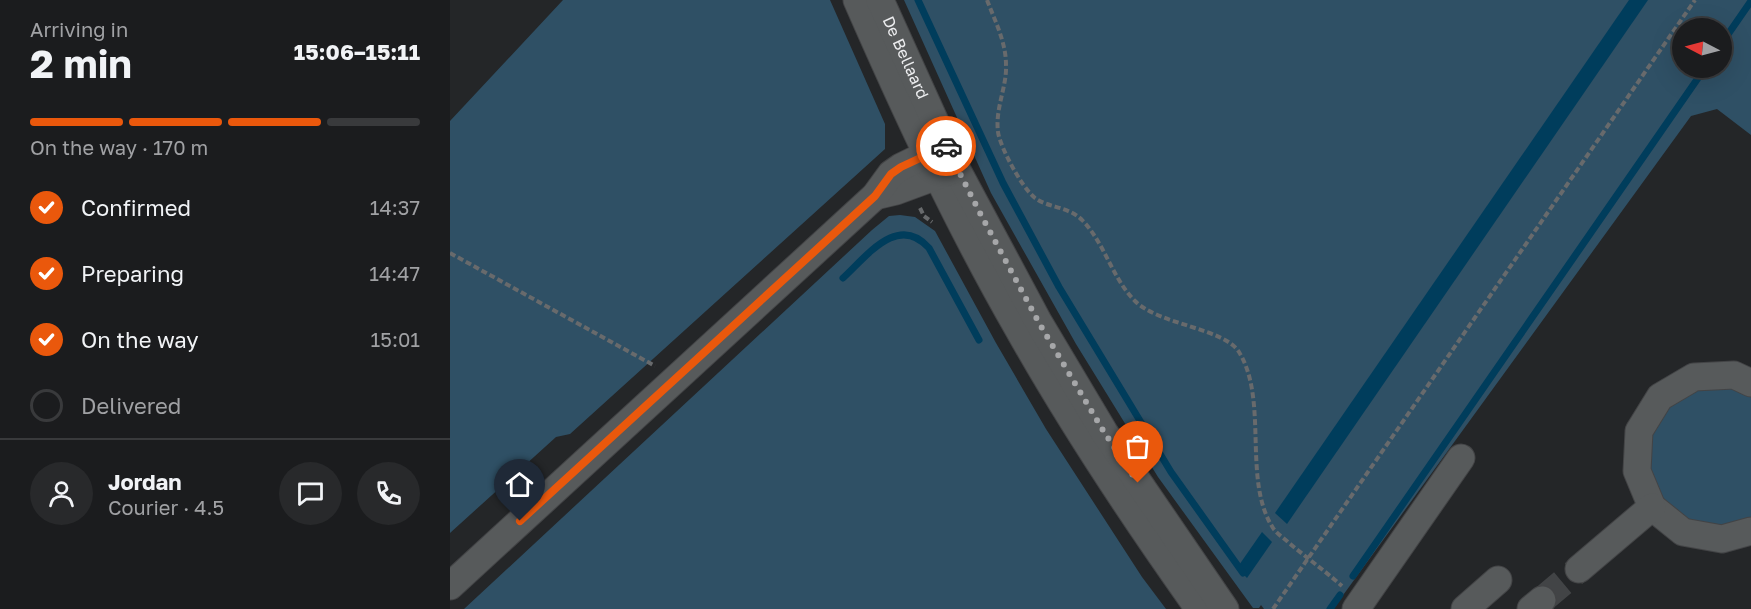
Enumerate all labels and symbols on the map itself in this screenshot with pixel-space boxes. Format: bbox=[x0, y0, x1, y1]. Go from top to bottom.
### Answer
street label: De Bellaard bbox=[879, 13, 933, 102]
north arrow bbox=[1672, 18, 1732, 78]
courier bbox=[916, 116, 976, 176]
pin bbox=[1112, 421, 1163, 483]
pin bbox=[494, 459, 545, 521]

